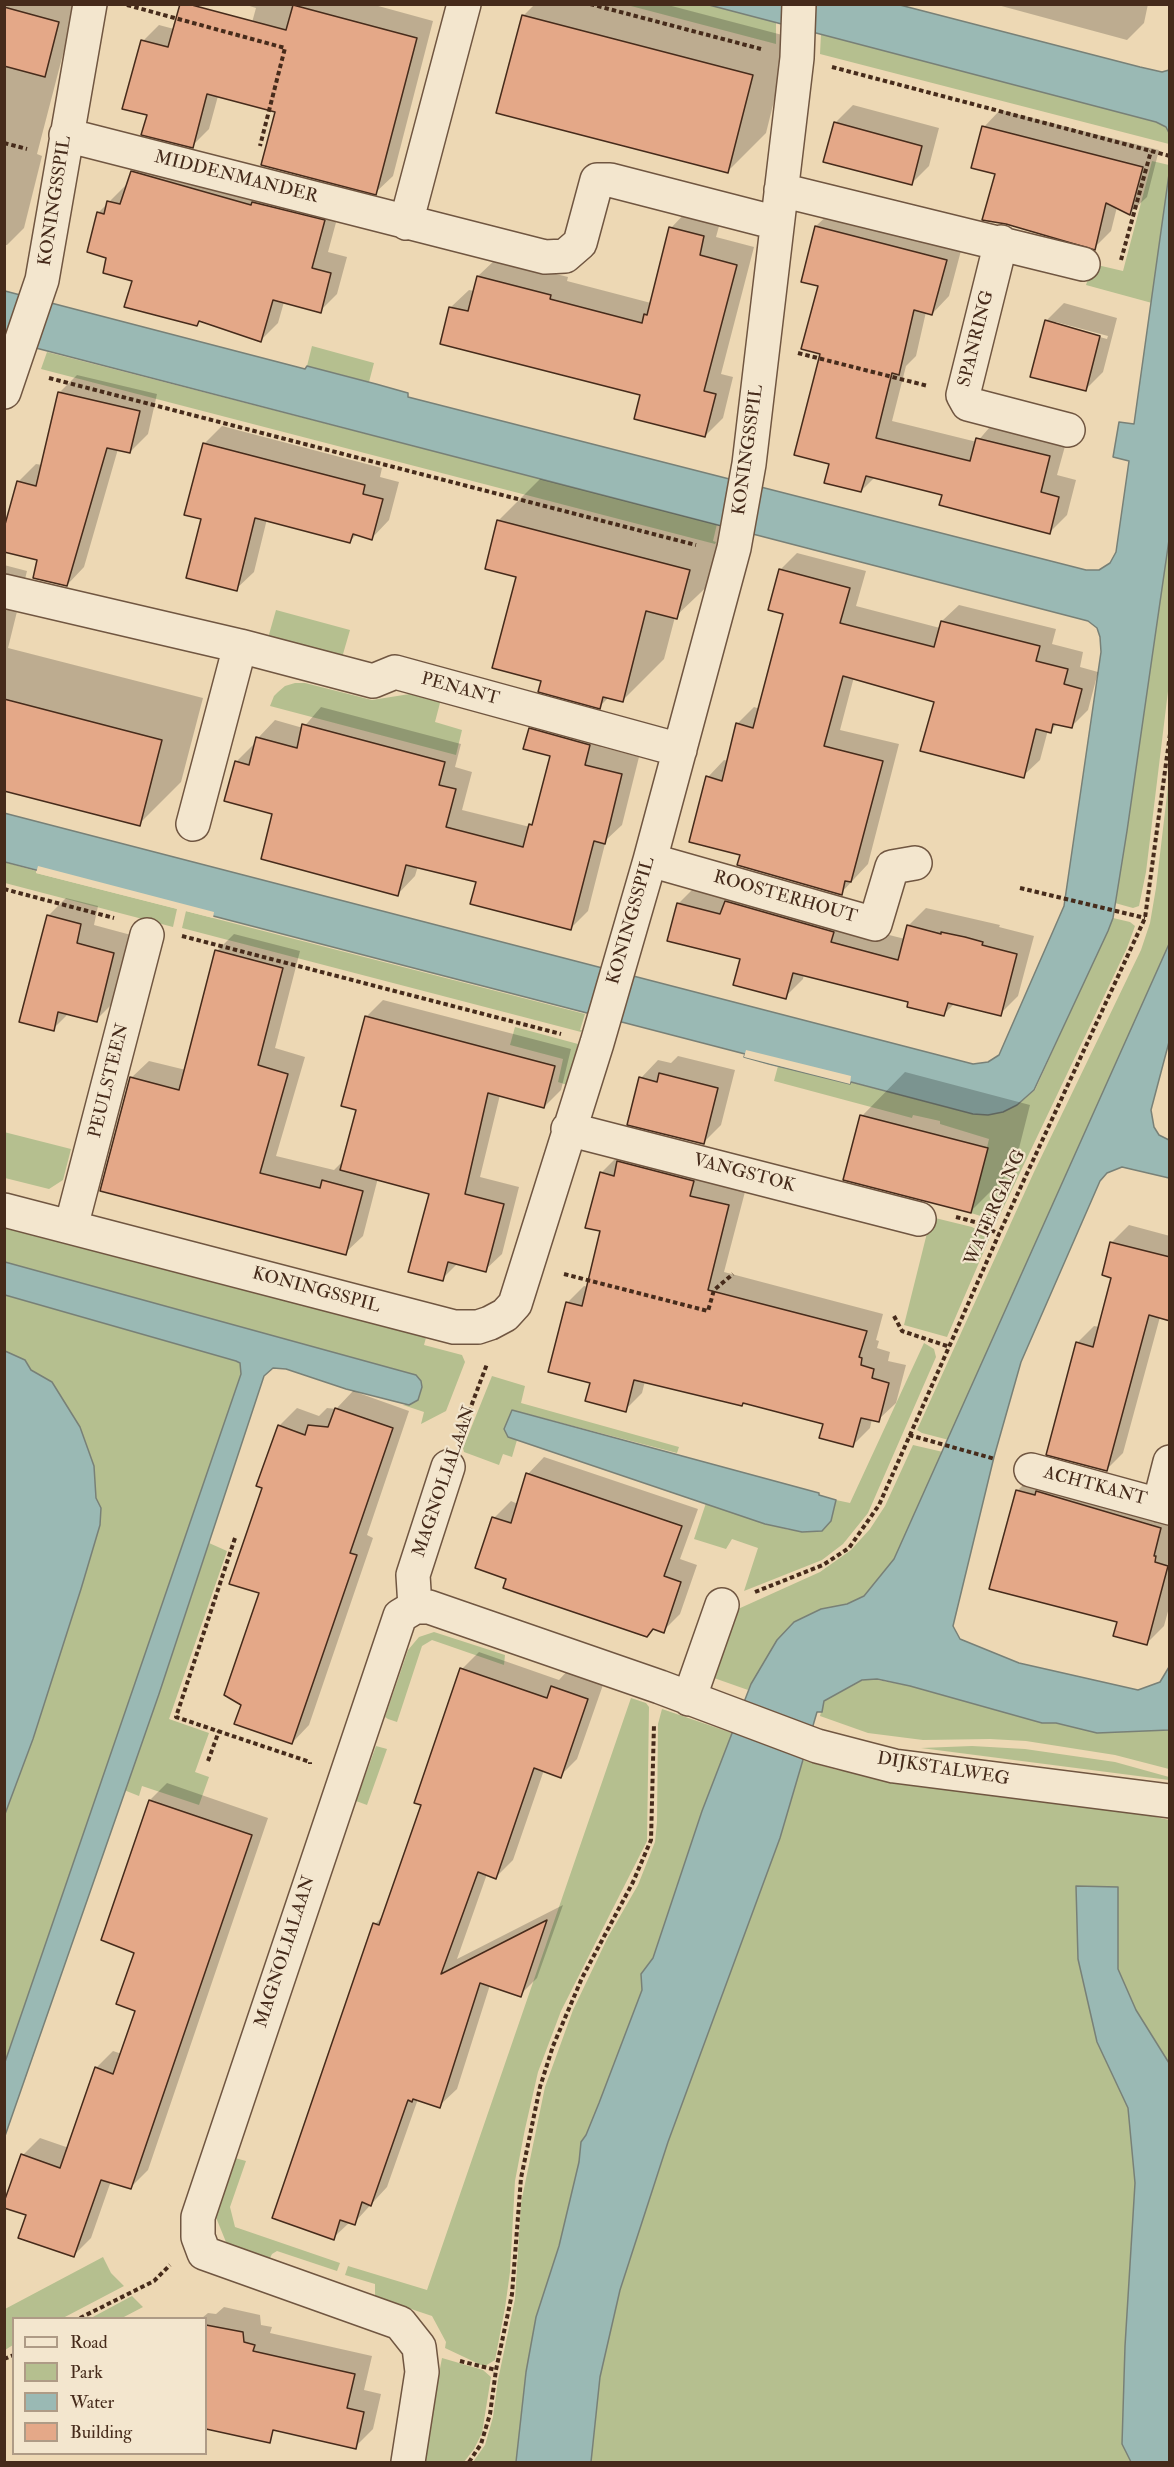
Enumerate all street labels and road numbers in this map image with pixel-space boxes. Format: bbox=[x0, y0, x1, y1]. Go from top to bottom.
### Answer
street label: KONINGSSPIL bbox=[35, 134, 77, 268]
street label: MIDDENMANDER bbox=[152, 147, 320, 209]
street label: SPANRING bbox=[955, 288, 999, 390]
street label: KONINGSSPIL bbox=[729, 383, 769, 517]
street label: PENANT bbox=[418, 669, 502, 711]
street label: KONINGSSPIL bbox=[603, 855, 661, 987]
street label: ROOSTERHOUT bbox=[711, 867, 859, 929]
street label: PEULSTEEN bbox=[85, 1022, 135, 1140]
street label: WATERGANG bbox=[961, 1147, 1031, 1269]
street label: VANGSTOK bbox=[691, 1150, 797, 1198]
street label: KONINGSSPIL bbox=[250, 1264, 382, 1318]
street label: MAGNOLIALAAN bbox=[409, 1404, 481, 1560]
street label: ACHTKANT bbox=[1041, 1463, 1149, 1511]
street label: DIJKSTALWEG bbox=[875, 1749, 1011, 1791]
street label: MAGNOLIALAAN bbox=[251, 1873, 321, 2031]

